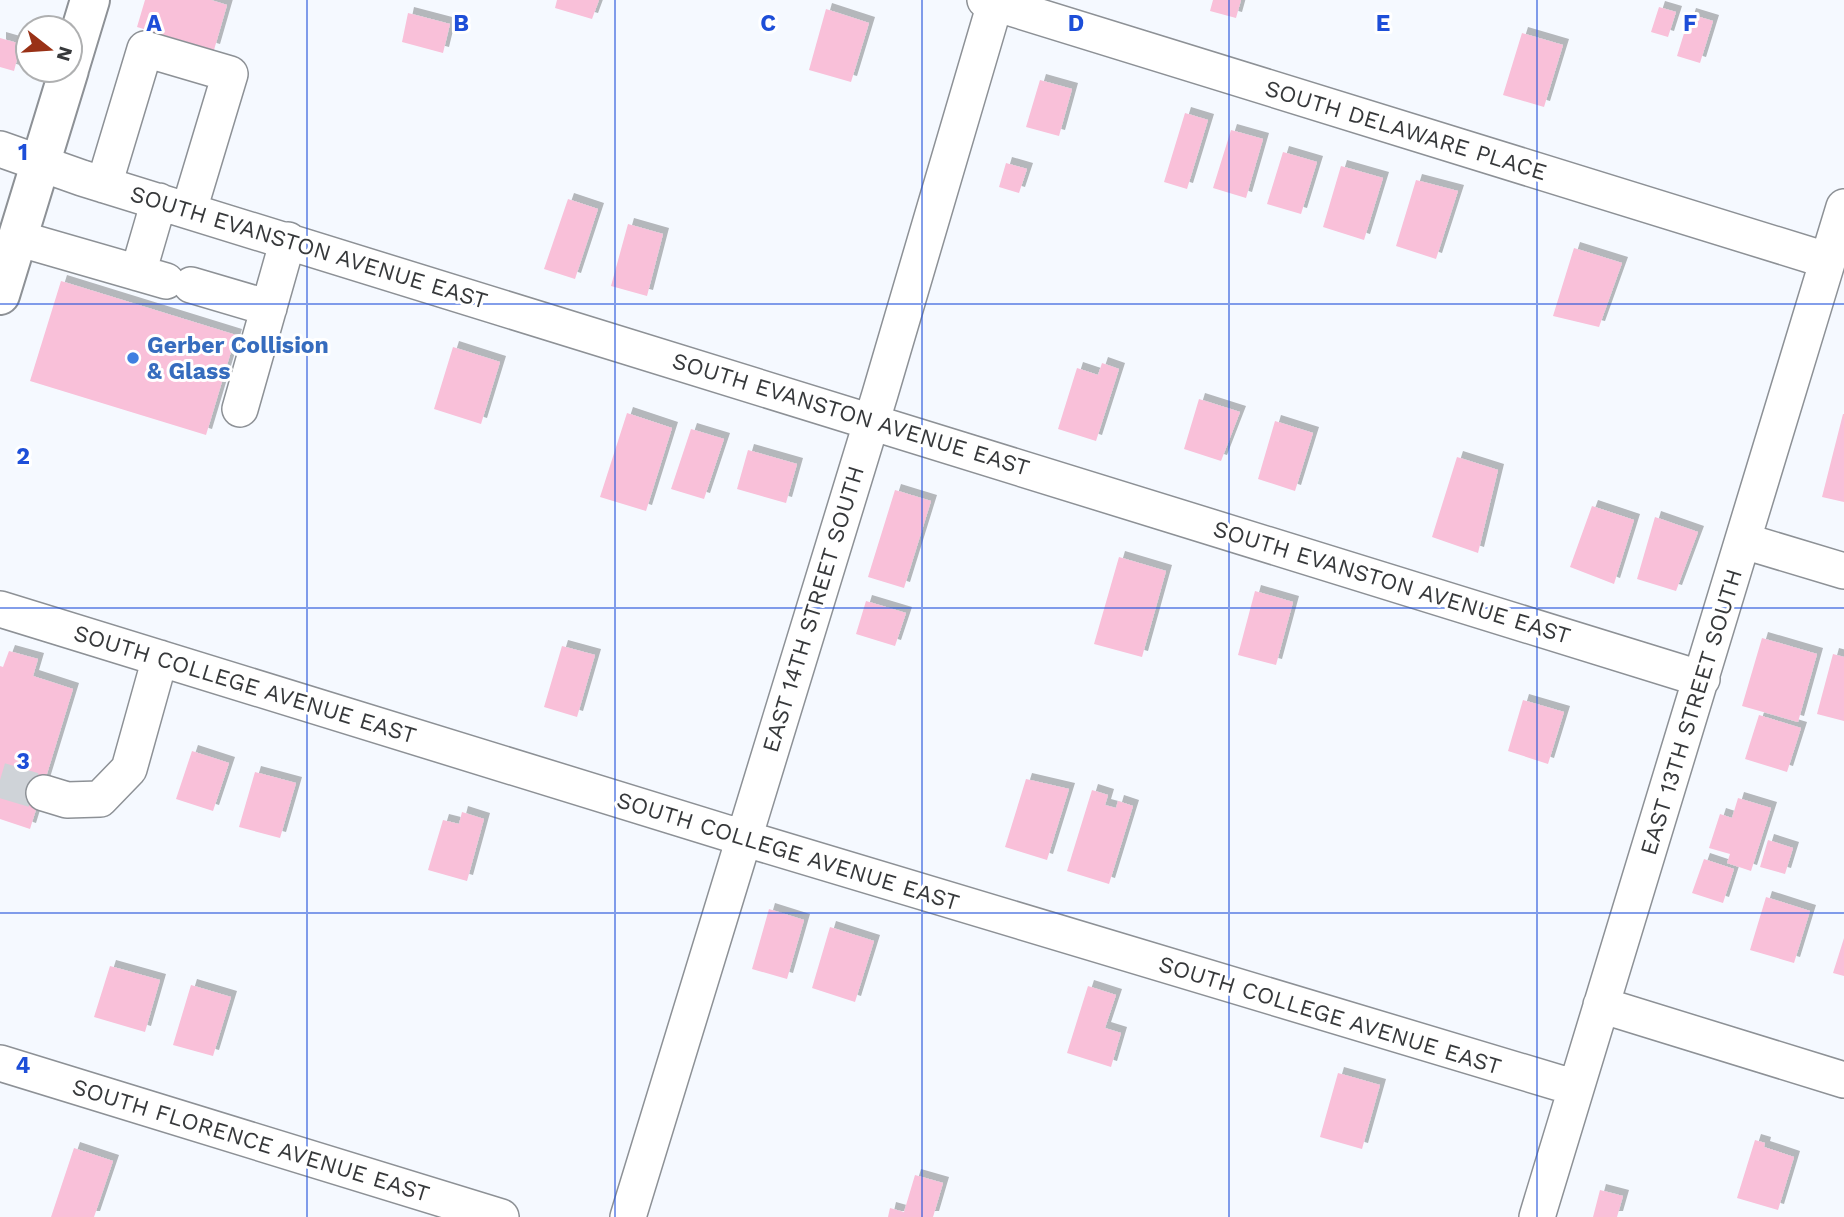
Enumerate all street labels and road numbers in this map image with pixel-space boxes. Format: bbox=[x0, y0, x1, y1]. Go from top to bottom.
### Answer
street label: SOUTH DELAWARE PLACE bbox=[1262, 75, 1550, 186]
street label: SOUTH EVANSTON AVENUE EAST bbox=[127, 180, 491, 315]
street label: SOUTH EVANSTON AVENUE EAST bbox=[669, 347, 1033, 482]
street label: EAST 14TH STREET SOUTH bbox=[757, 463, 870, 756]
street label: SOUTH EVANSTON AVENUE EAST bbox=[1210, 515, 1574, 650]
street label: EAST 13TH STREET SOUTH bbox=[1635, 566, 1748, 859]
street label: SOUTH COLLEGE AVENUE EAST bbox=[70, 619, 419, 750]
street label: SOUTH COLLEGE AVENUE EAST bbox=[613, 786, 962, 917]
street label: SOUTH COLLEGE AVENUE EAST bbox=[1155, 950, 1504, 1081]
street label: SOUTH FLORENCE AVENUE EAST bbox=[69, 1073, 433, 1208]

